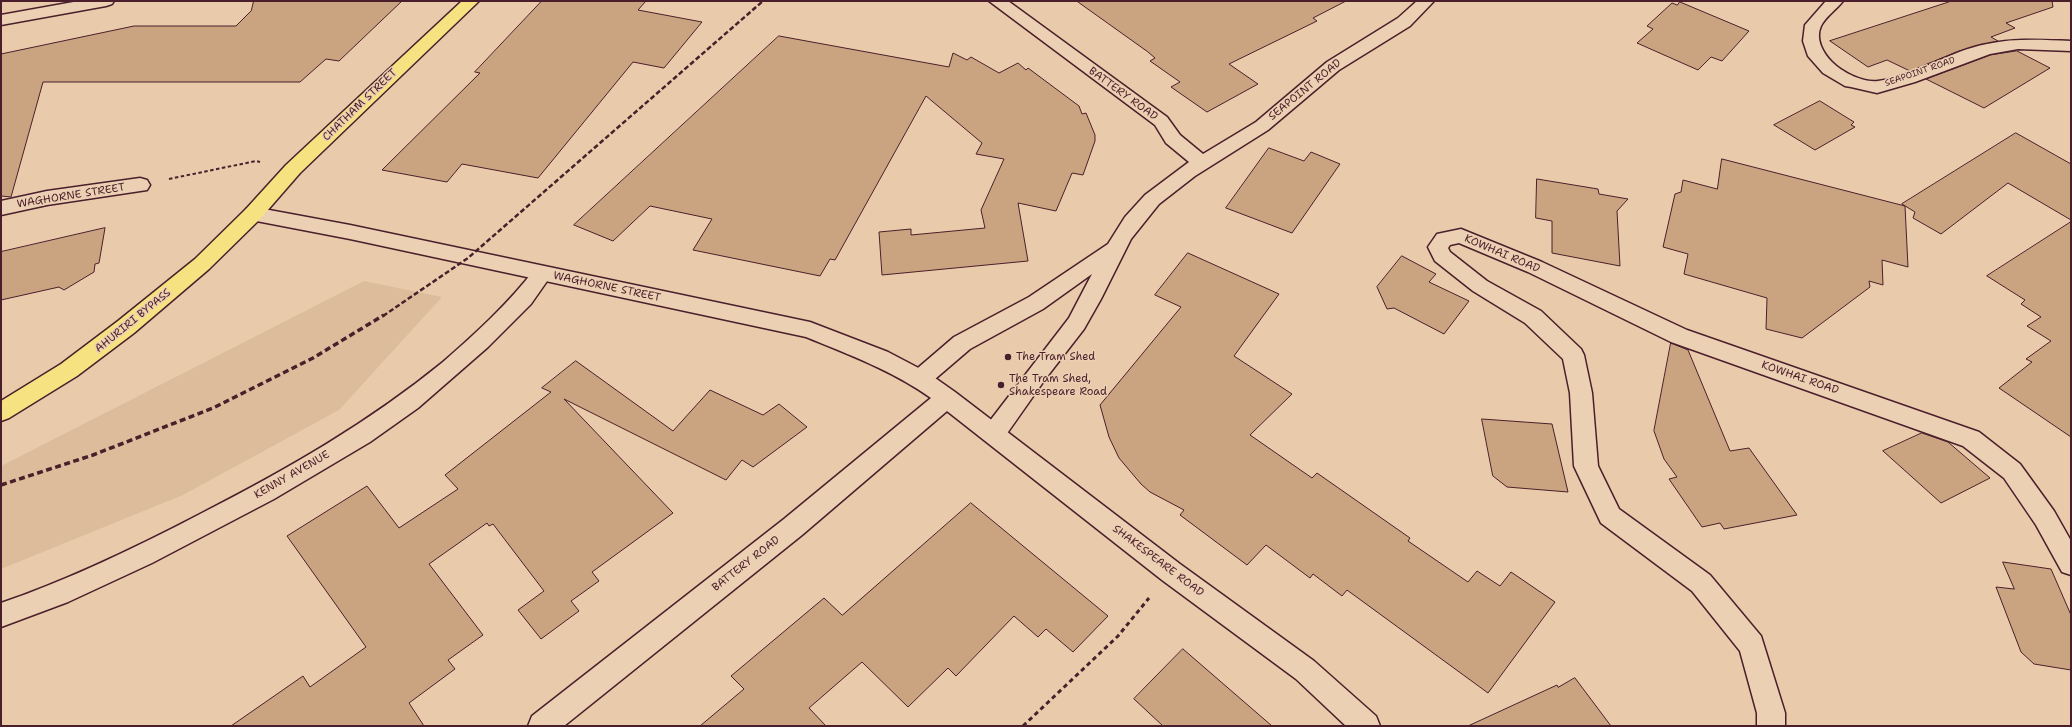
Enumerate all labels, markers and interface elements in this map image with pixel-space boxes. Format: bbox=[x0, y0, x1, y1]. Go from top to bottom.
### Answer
street label: SEAPOINT ROAD bbox=[1884, 55, 1956, 89]
street label: SEAPOINT ROAD bbox=[1266, 57, 1344, 123]
street label: BATTERY ROAD bbox=[1086, 65, 1160, 123]
street label: CHATHAM STREET bbox=[320, 66, 400, 144]
street label: WAGHORNE STREET bbox=[16, 181, 126, 211]
street label: KOWHAI ROAD bbox=[1462, 232, 1542, 276]
street label: WAGHORNE STREET bbox=[552, 269, 662, 305]
street label: AHURIRI BYPASS bbox=[92, 286, 174, 356]
place label: The Tram Shed bbox=[1016, 350, 1095, 364]
marker: The Tram Shed bbox=[1003, 352, 1013, 362]
street label: KOWHAI ROAD bbox=[1760, 359, 1840, 397]
place label: The Tram Shed, Shakespeare Road bbox=[1009, 372, 1107, 398]
marker: The Tram Shed, Shakespeare Road bbox=[996, 380, 1006, 390]
street label: KENNY AVENUE bbox=[252, 448, 332, 502]
street label: SHAKESPEARE ROAD bbox=[1110, 522, 1206, 600]
street label: BATTERY ROAD bbox=[710, 534, 782, 594]

